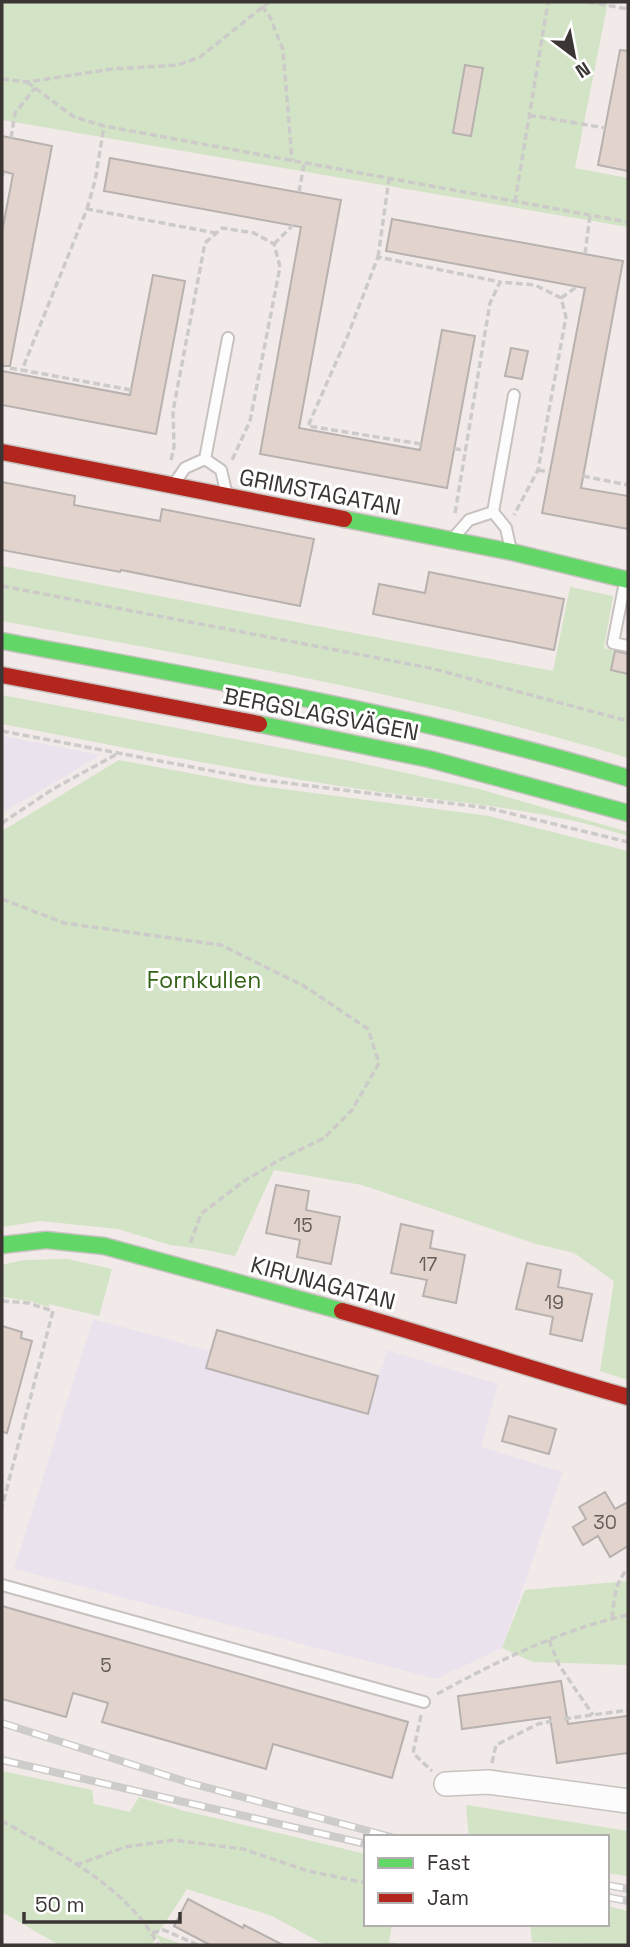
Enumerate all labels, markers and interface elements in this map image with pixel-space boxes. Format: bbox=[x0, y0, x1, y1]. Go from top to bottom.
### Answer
north arrow bbox=[539, 21, 609, 91]
text: N bbox=[571, 56, 595, 84]
street label: GRIMSTAGATAN bbox=[237, 462, 403, 522]
street label: BERGSLAGSVÄGEN bbox=[221, 680, 421, 748]
park label: Fornkullen bbox=[147, 965, 261, 995]
house number: 15 bbox=[293, 1213, 313, 1238]
street label: KIRUNAGATAN bbox=[247, 1249, 399, 1317]
house number: 17 bbox=[419, 1252, 438, 1277]
house number: 19 bbox=[544, 1290, 564, 1315]
house number: 30 bbox=[593, 1510, 617, 1535]
house number: 5 bbox=[100, 1653, 112, 1678]
legend bbox=[364, 1835, 609, 1926]
text: Fast bbox=[427, 1849, 471, 1876]
scale bar bbox=[24, 1881, 180, 1925]
text: Jam bbox=[427, 1884, 469, 1911]
text: 50 m bbox=[35, 1891, 85, 1918]

